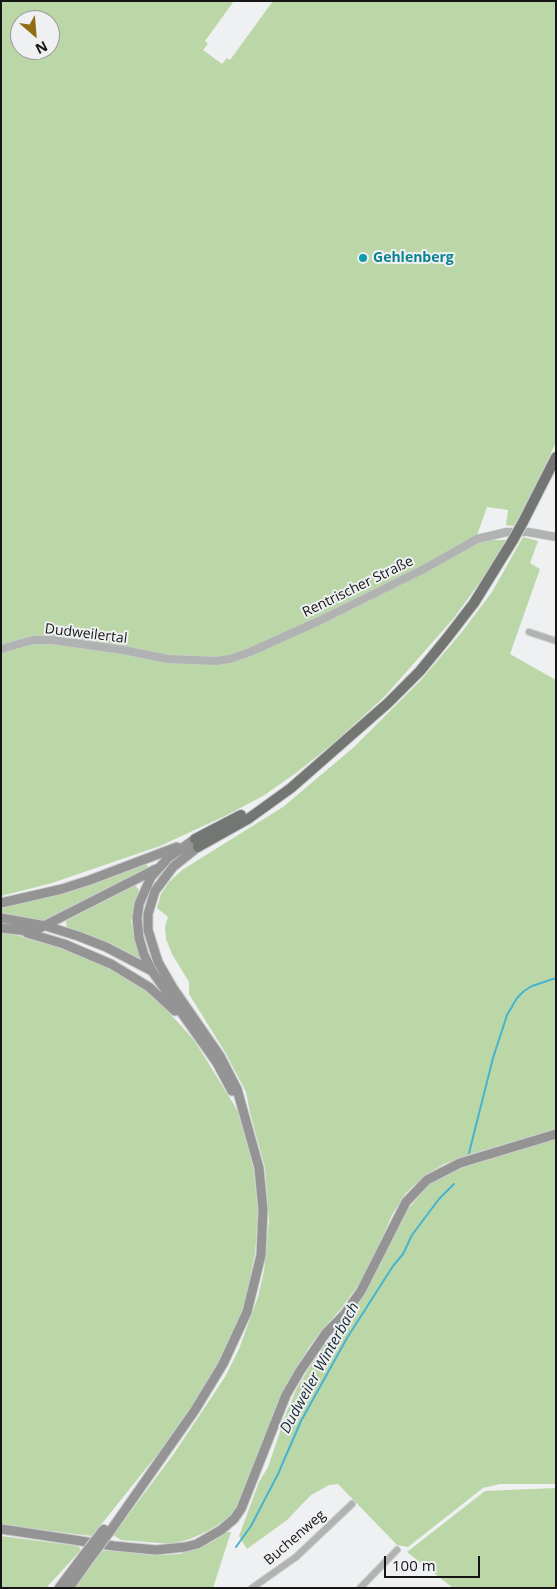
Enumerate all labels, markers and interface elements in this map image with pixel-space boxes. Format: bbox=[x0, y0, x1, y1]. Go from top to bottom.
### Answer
north arrow bbox=[10, 10, 60, 60]
text: N bbox=[32, 37, 51, 59]
place label: Gehlenberg bbox=[373, 250, 454, 266]
marker: Gehlenberg bbox=[357, 252, 369, 264]
street label: Rentrischer Straße bbox=[300, 553, 416, 621]
street label: Dudweilertal bbox=[44, 621, 128, 647]
water label: Dudweiler Winterbach bbox=[277, 1300, 363, 1436]
street label: Buchenweg bbox=[261, 1507, 329, 1569]
scale bar bbox=[387, 1546, 483, 1578]
text: 100 m bbox=[392, 1555, 436, 1575]

